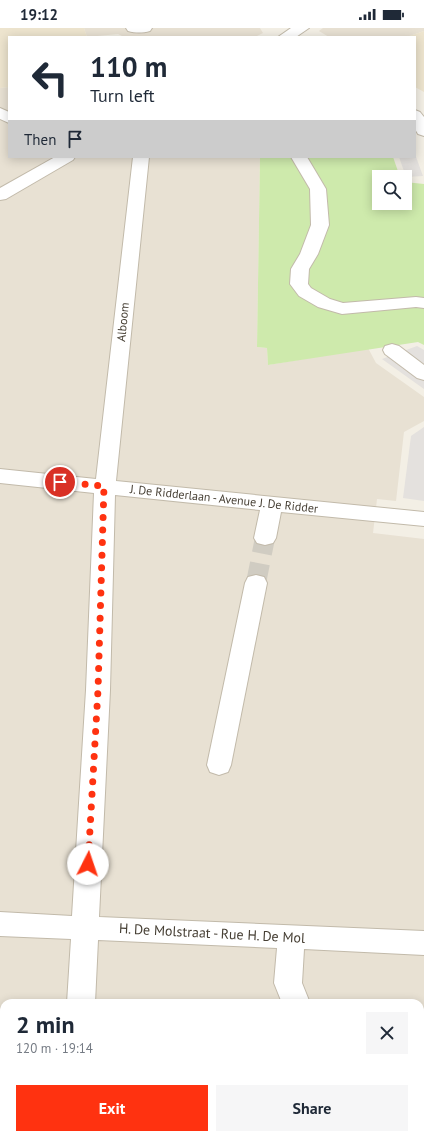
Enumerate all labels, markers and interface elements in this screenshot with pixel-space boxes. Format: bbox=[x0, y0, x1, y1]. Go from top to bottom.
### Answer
text: 19:12 bbox=[20, 5, 58, 24]
text: 110 m bbox=[90, 48, 167, 85]
icon: left bbox=[24, 52, 76, 104]
text: Turn left bbox=[90, 84, 155, 107]
icon: arrive bbox=[64, 128, 86, 150]
text: Then bbox=[24, 130, 56, 149]
map controls bbox=[372, 170, 412, 210]
button: search bbox=[372, 170, 412, 210]
street label: Alboom bbox=[113, 301, 132, 342]
pin bbox=[43, 465, 77, 499]
icon: arrive bbox=[49, 471, 71, 493]
street label: J. De Ridderlaan - Avenue J. De Ridder bbox=[128, 481, 319, 516]
position arrow bbox=[67, 843, 109, 885]
street label: H. De Molstraat - Rue H. De Mol bbox=[118, 919, 306, 947]
text: 2 min bbox=[16, 1009, 75, 1040]
button: close bbox=[366, 1012, 408, 1054]
text: 120 m · 19:14 bbox=[16, 1040, 93, 1057]
button: Exit bbox=[16, 1085, 208, 1131]
button: Share bbox=[216, 1085, 408, 1131]

